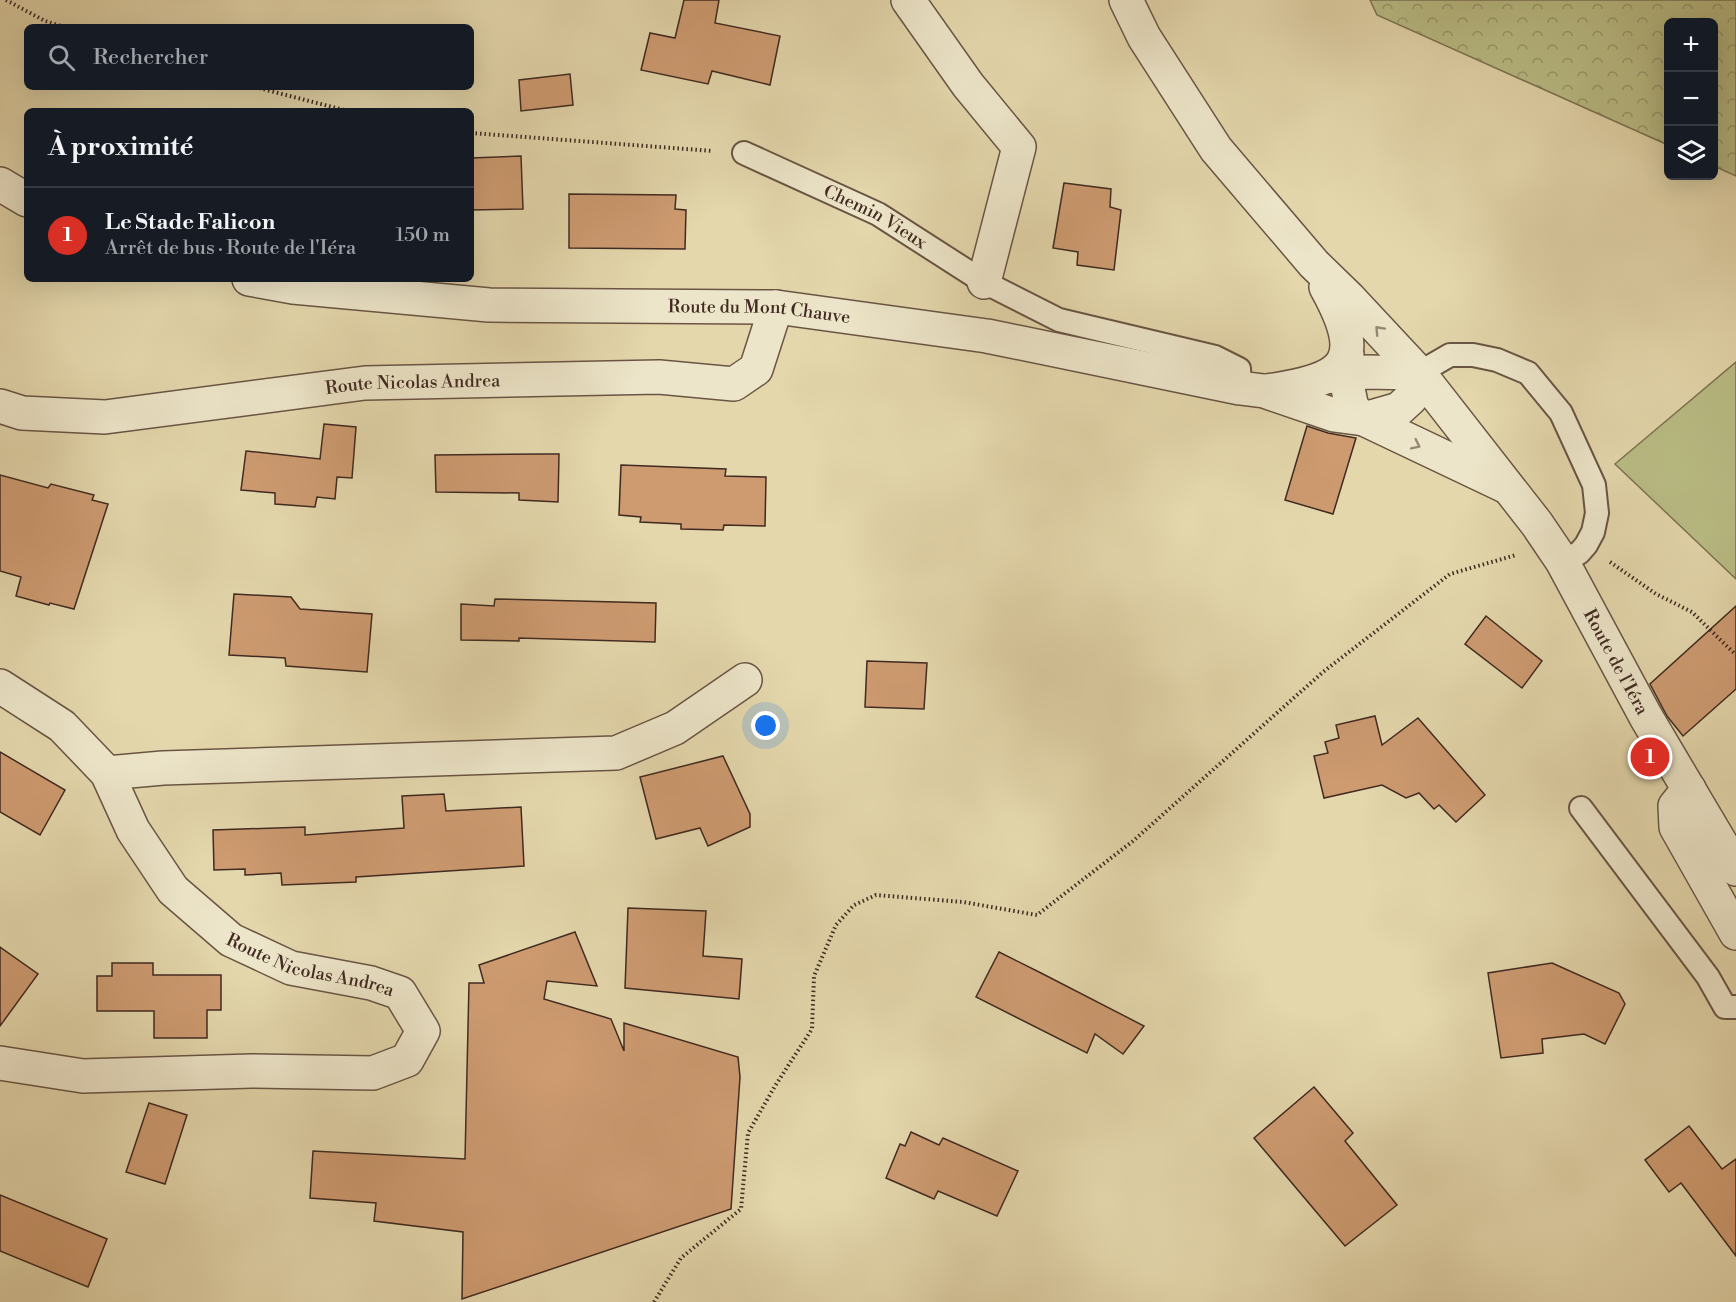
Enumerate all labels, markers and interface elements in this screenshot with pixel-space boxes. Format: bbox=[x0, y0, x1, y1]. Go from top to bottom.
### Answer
map controls bbox=[1664, 18, 1718, 180]
button: + bbox=[1664, 18, 1718, 72]
search box bbox=[24, 24, 474, 90]
icon: search bbox=[45, 41, 78, 74]
text: Rechercher bbox=[93, 44, 208, 71]
button: − bbox=[1664, 72, 1718, 126]
button: layers bbox=[1664, 126, 1718, 180]
text: À proximité bbox=[48, 131, 193, 163]
street label: Chemin Vieux bbox=[820, 180, 932, 255]
text: Le Stade Falicon bbox=[105, 209, 275, 236]
text: 1 bbox=[63, 223, 72, 248]
text: 150 m bbox=[395, 223, 450, 248]
text: Arrêt de bus · Route de l'Iéra bbox=[105, 236, 356, 261]
street label: Route du Mont Chauve bbox=[668, 295, 852, 329]
one-way arrow bbox=[1375, 326, 1386, 337]
street label: Route Nicolas Andrea bbox=[324, 369, 501, 400]
one-way arrow bbox=[1410, 438, 1420, 449]
street label: Route de l'Iéra bbox=[1578, 605, 1654, 720]
your location bbox=[751, 711, 780, 740]
pin: 1 bbox=[1630, 734, 1670, 780]
street label: Route Nicolas Andrea bbox=[222, 928, 398, 1002]

